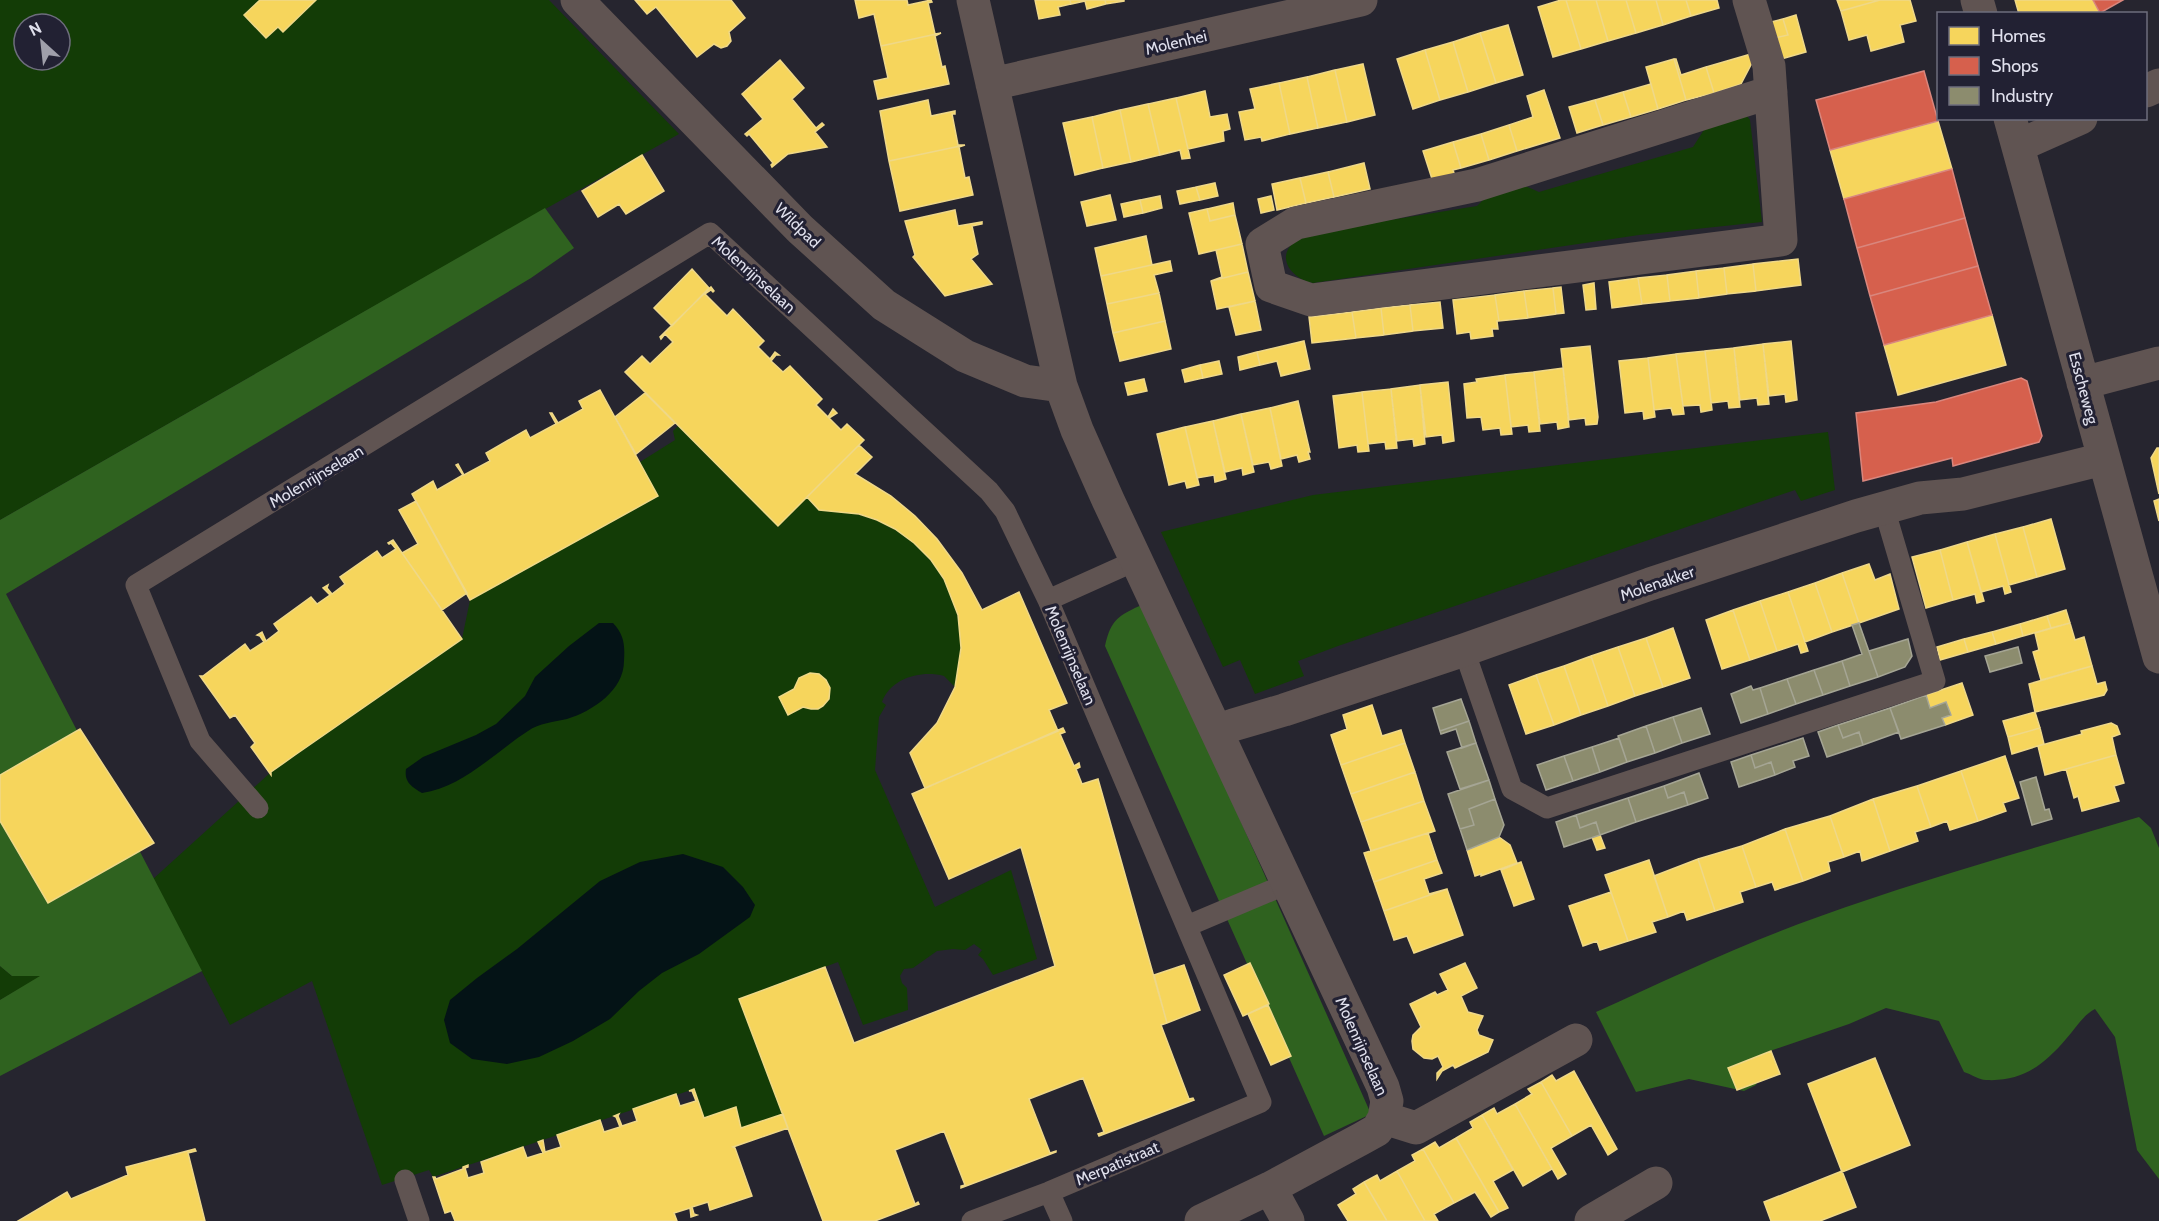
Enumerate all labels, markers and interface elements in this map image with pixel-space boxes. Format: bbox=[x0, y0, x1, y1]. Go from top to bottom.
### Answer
north arrow bbox=[12, 12, 72, 72]
legend bbox=[1937, 12, 2147, 120]
text: N bbox=[26, 18, 45, 40]
text: Homes bbox=[1991, 25, 2046, 47]
street label: Molenhei bbox=[1143, 26, 1209, 59]
text: Shops bbox=[1991, 55, 2039, 77]
text: Industry bbox=[1991, 85, 2053, 107]
street label: Wildpad bbox=[771, 199, 825, 252]
street label: Molenrijnselaan bbox=[708, 232, 799, 317]
street label: Esscheweg bbox=[2065, 350, 2103, 427]
street label: Molenrijnselaan bbox=[266, 441, 367, 512]
street label: Molenakker bbox=[1618, 562, 1698, 605]
street label: Molenrijnselaan bbox=[1041, 603, 1100, 708]
street label: Molenrijnselaan bbox=[1331, 994, 1392, 1099]
street label: Merpatistraat bbox=[1073, 1137, 1162, 1190]

